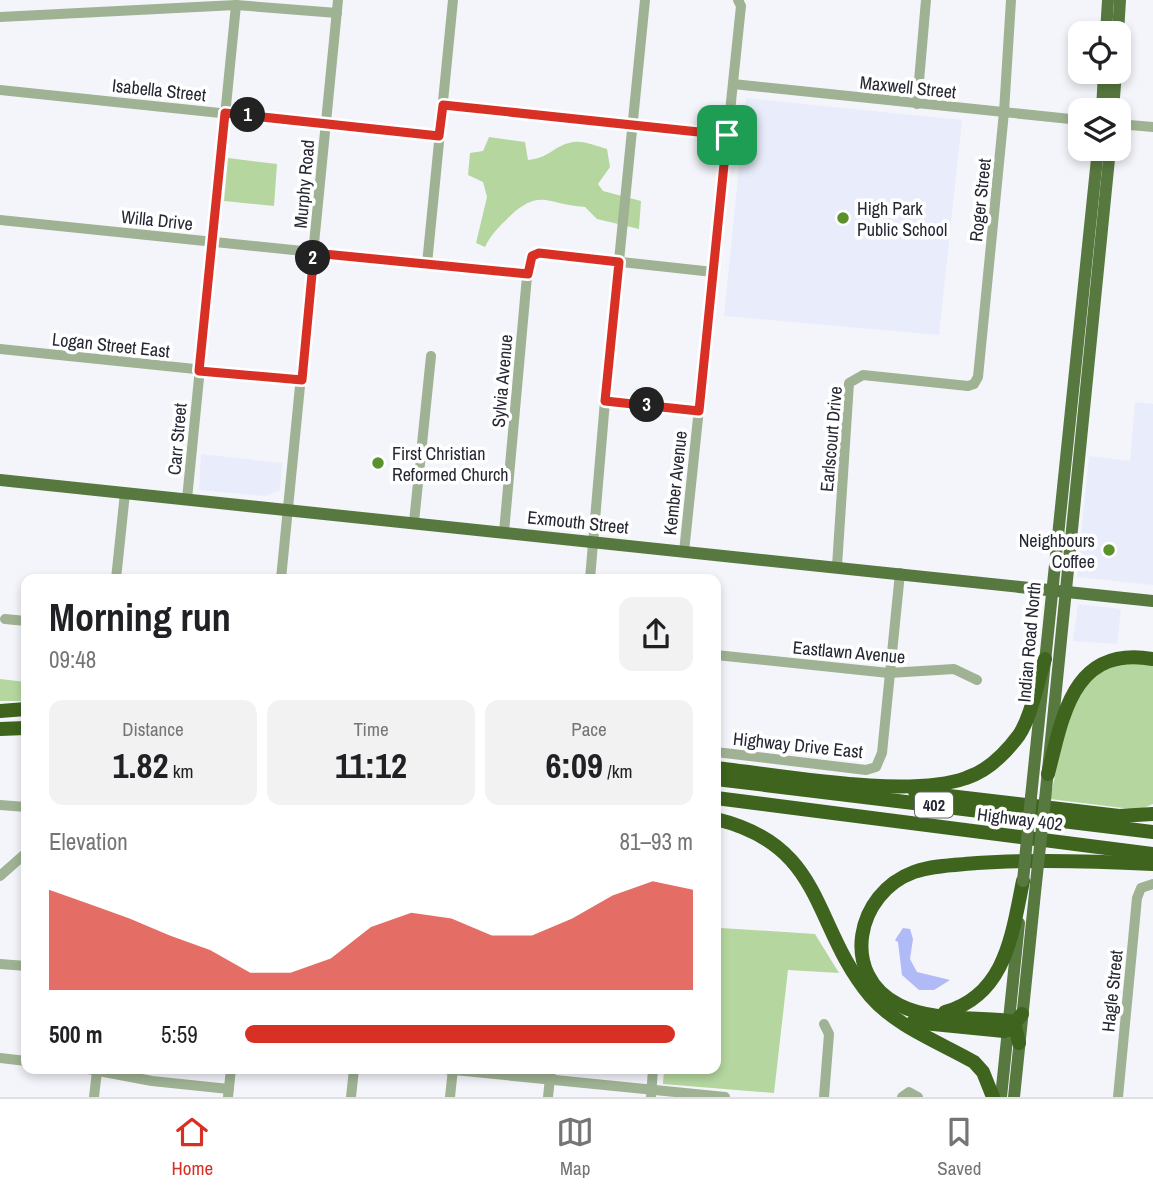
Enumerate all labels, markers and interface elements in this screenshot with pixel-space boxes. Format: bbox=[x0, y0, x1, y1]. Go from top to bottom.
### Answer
map controls bbox=[1068, 21, 1131, 161]
button: locate bbox=[1068, 21, 1131, 84]
street label: Maxwell Street bbox=[859, 70, 957, 104]
street label: Isabella Street bbox=[111, 73, 207, 107]
pin: 1 bbox=[230, 97, 266, 132]
button: layers bbox=[1068, 98, 1131, 161]
text: 1 bbox=[243, 101, 252, 127]
pin bbox=[697, 105, 757, 165]
icon: arrive bbox=[708, 116, 746, 154]
street label: Murphy Road bbox=[288, 139, 320, 229]
street label: Roger Street bbox=[963, 157, 997, 243]
place label: High Park Public School bbox=[857, 196, 947, 242]
street label: Willa Drive bbox=[120, 204, 194, 236]
marker: High Park Public School bbox=[835, 210, 851, 226]
pin: 2 bbox=[296, 240, 330, 276]
text: 2 bbox=[308, 244, 317, 270]
street label: Logan Street East bbox=[51, 326, 171, 364]
street label: Sylvia Avenue bbox=[485, 333, 519, 429]
street label: Earlscourt Drive bbox=[814, 385, 848, 493]
pin: 3 bbox=[630, 388, 664, 422]
text: 3 bbox=[642, 391, 651, 417]
street label: Carr Street bbox=[161, 402, 193, 476]
street label: Kember Avenue bbox=[657, 430, 693, 536]
place label: First Christian Reformed Church bbox=[392, 441, 508, 487]
marker: First Christian Reformed Church bbox=[370, 455, 386, 471]
street label: Exmouth Street bbox=[526, 504, 630, 540]
place label: Neighbours Coffee bbox=[1019, 528, 1095, 574]
marker: Neighbours Coffee bbox=[1101, 542, 1117, 558]
street label: Indian Road North bbox=[1011, 581, 1047, 703]
text: Morning run bbox=[49, 592, 231, 643]
button: share bbox=[619, 597, 693, 671]
street label: Eastlawn Avenue bbox=[792, 635, 906, 669]
text: 09:48 bbox=[49, 644, 96, 675]
text: Distance bbox=[122, 716, 184, 742]
text: Time bbox=[353, 716, 389, 742]
text: Pace bbox=[571, 716, 607, 742]
street label: Highway Drive East bbox=[732, 726, 864, 764]
text: 1.82 bbox=[113, 742, 168, 789]
text: 11:12 bbox=[335, 742, 407, 789]
text: 6:09 bbox=[546, 742, 603, 789]
text: km bbox=[168, 758, 193, 784]
text: /km bbox=[603, 758, 632, 784]
road number: 402 bbox=[915, 792, 953, 818]
street label: Highway 402 bbox=[976, 801, 1064, 837]
text: Elevation bbox=[49, 826, 128, 857]
text: 81–93 m bbox=[620, 826, 693, 857]
street label: Hagle Street bbox=[1095, 949, 1129, 1033]
text: 500 m bbox=[49, 1019, 102, 1050]
text: 5:59 bbox=[161, 1019, 198, 1050]
tab: Home bbox=[172, 1113, 213, 1181]
tab: Map bbox=[556, 1113, 594, 1181]
tab: Saved bbox=[937, 1113, 981, 1181]

